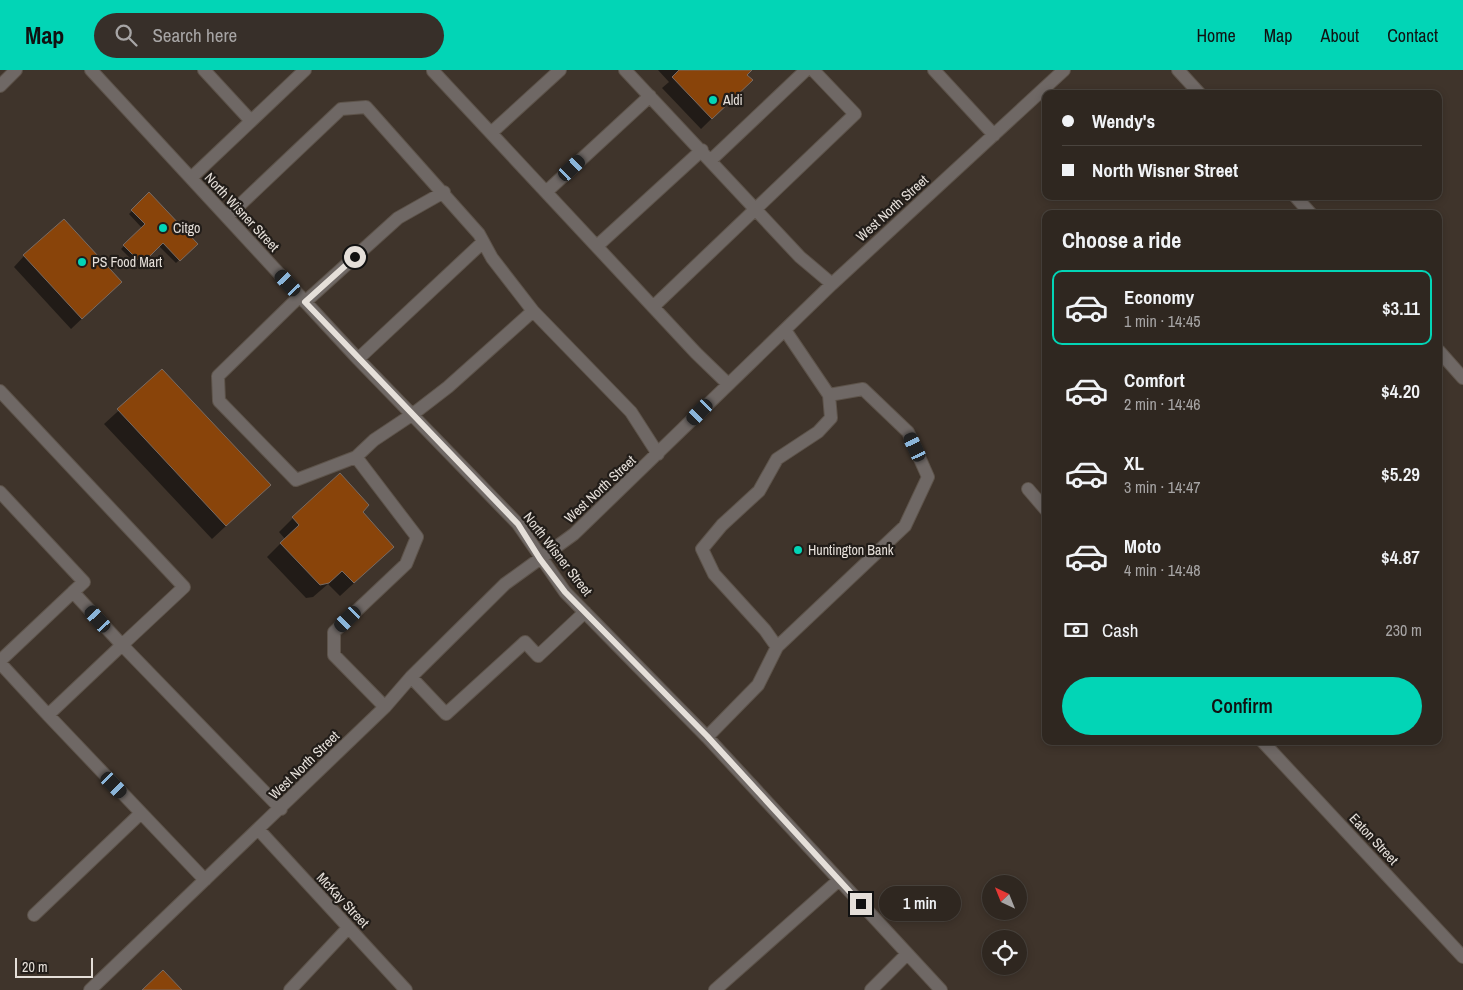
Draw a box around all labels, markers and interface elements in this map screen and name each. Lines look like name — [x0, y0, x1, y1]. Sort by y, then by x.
search box — [94, 13, 444, 58]
text: Map — [25, 19, 64, 51]
icon: search — [112, 21, 140, 49]
text: Search here — [152, 22, 237, 48]
text: Home — [1196, 23, 1236, 48]
text: Map — [1264, 23, 1293, 48]
text: About — [1321, 23, 1359, 48]
text: Contact — [1387, 23, 1438, 48]
place label: Aldi — [722, 91, 743, 109]
marker: Aldi — [707, 94, 719, 106]
text: Wendy's — [1092, 108, 1155, 134]
car — [555, 152, 588, 184]
text: North Wisner Street — [1092, 157, 1238, 183]
street label: North Wisner Street — [201, 169, 283, 255]
street label: West North Street — [852, 171, 932, 245]
place label: Citgo — [173, 219, 200, 237]
marker: Citgo — [157, 222, 169, 234]
text: Choose a ride — [1062, 225, 1181, 255]
route start — [344, 246, 366, 268]
place label: PS Food Mart — [92, 253, 162, 271]
marker: PS Food Mart — [76, 256, 88, 268]
car — [272, 267, 303, 299]
text: Economy — [1124, 284, 1194, 310]
icon: car — [1064, 285, 1109, 330]
text: $3.11 — [1382, 295, 1420, 321]
text: 1 min · 14:45 — [1124, 310, 1201, 332]
text: Comfort — [1124, 367, 1185, 393]
icon: car — [1064, 368, 1109, 413]
text: $4.20 — [1381, 378, 1420, 404]
text: 2 min · 14:46 — [1124, 393, 1201, 415]
car — [684, 396, 715, 428]
car — [901, 430, 928, 464]
text: XL — [1124, 450, 1144, 476]
street label: West North Street — [561, 451, 639, 527]
icon: car — [1064, 451, 1109, 496]
text: $5.29 — [1381, 461, 1420, 487]
text: 3 min · 14:47 — [1124, 476, 1201, 498]
street label: North Wisner Street — [520, 508, 596, 600]
text: Moto — [1124, 533, 1161, 559]
icon: car — [1064, 534, 1109, 579]
place label: Huntington Bank — [808, 541, 894, 559]
marker: Huntington Bank — [792, 544, 804, 556]
text: $4.87 — [1381, 544, 1420, 570]
text: 4 min · 14:48 — [1124, 559, 1201, 581]
car — [82, 603, 113, 635]
car — [331, 603, 364, 635]
icon: cash — [1062, 616, 1090, 644]
text: Cash — [1102, 617, 1138, 643]
text: 230 m — [1386, 619, 1422, 641]
button: Confirm — [1062, 677, 1422, 735]
street label: West North Street — [265, 727, 343, 803]
car — [98, 769, 129, 801]
street label: Eaton Street — [1346, 810, 1402, 868]
street label: McKay Street — [313, 869, 373, 931]
north arrow — [982, 875, 1028, 920]
map controls — [982, 875, 1027, 975]
callout: 1 min — [878, 886, 961, 922]
text: 1 min — [903, 892, 937, 914]
route end — [850, 893, 872, 915]
button: locate — [982, 930, 1027, 975]
scale bar — [15, 955, 92, 978]
text: 20 m — [22, 958, 48, 976]

